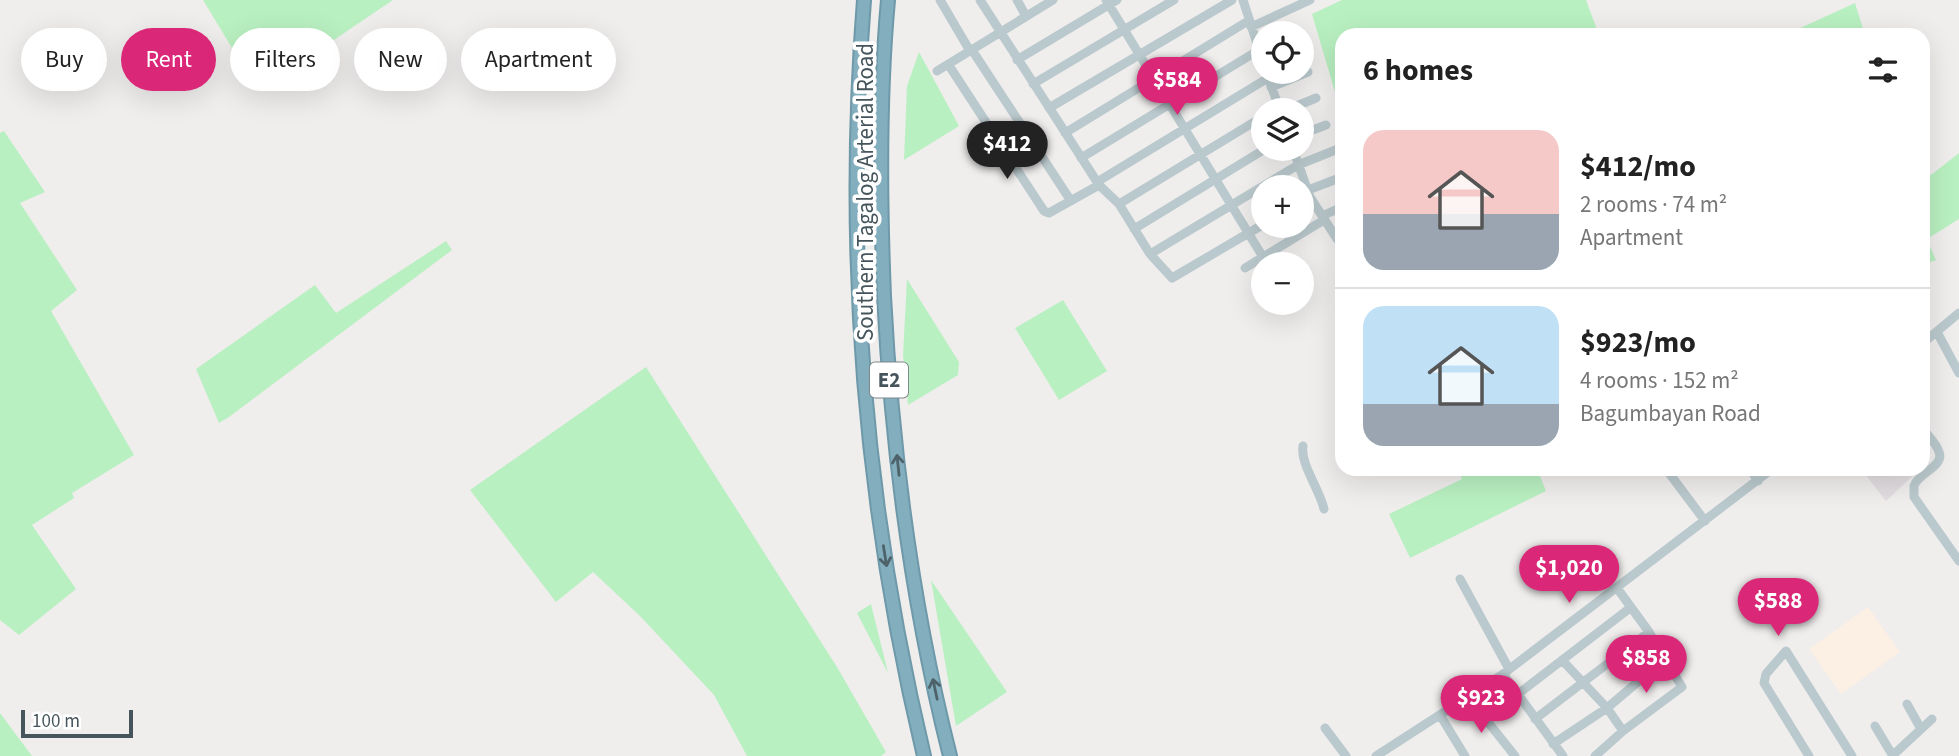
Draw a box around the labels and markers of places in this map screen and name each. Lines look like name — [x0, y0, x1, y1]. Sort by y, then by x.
pin: $584 — [1136, 58, 1218, 117]
pin: $412 — [966, 122, 1048, 181]
pin: $1,020 — [1512, 546, 1626, 605]
pin: $588 — [1737, 578, 1819, 638]
pin: $858 — [1605, 636, 1687, 695]
pin: $923 — [1440, 676, 1522, 735]

